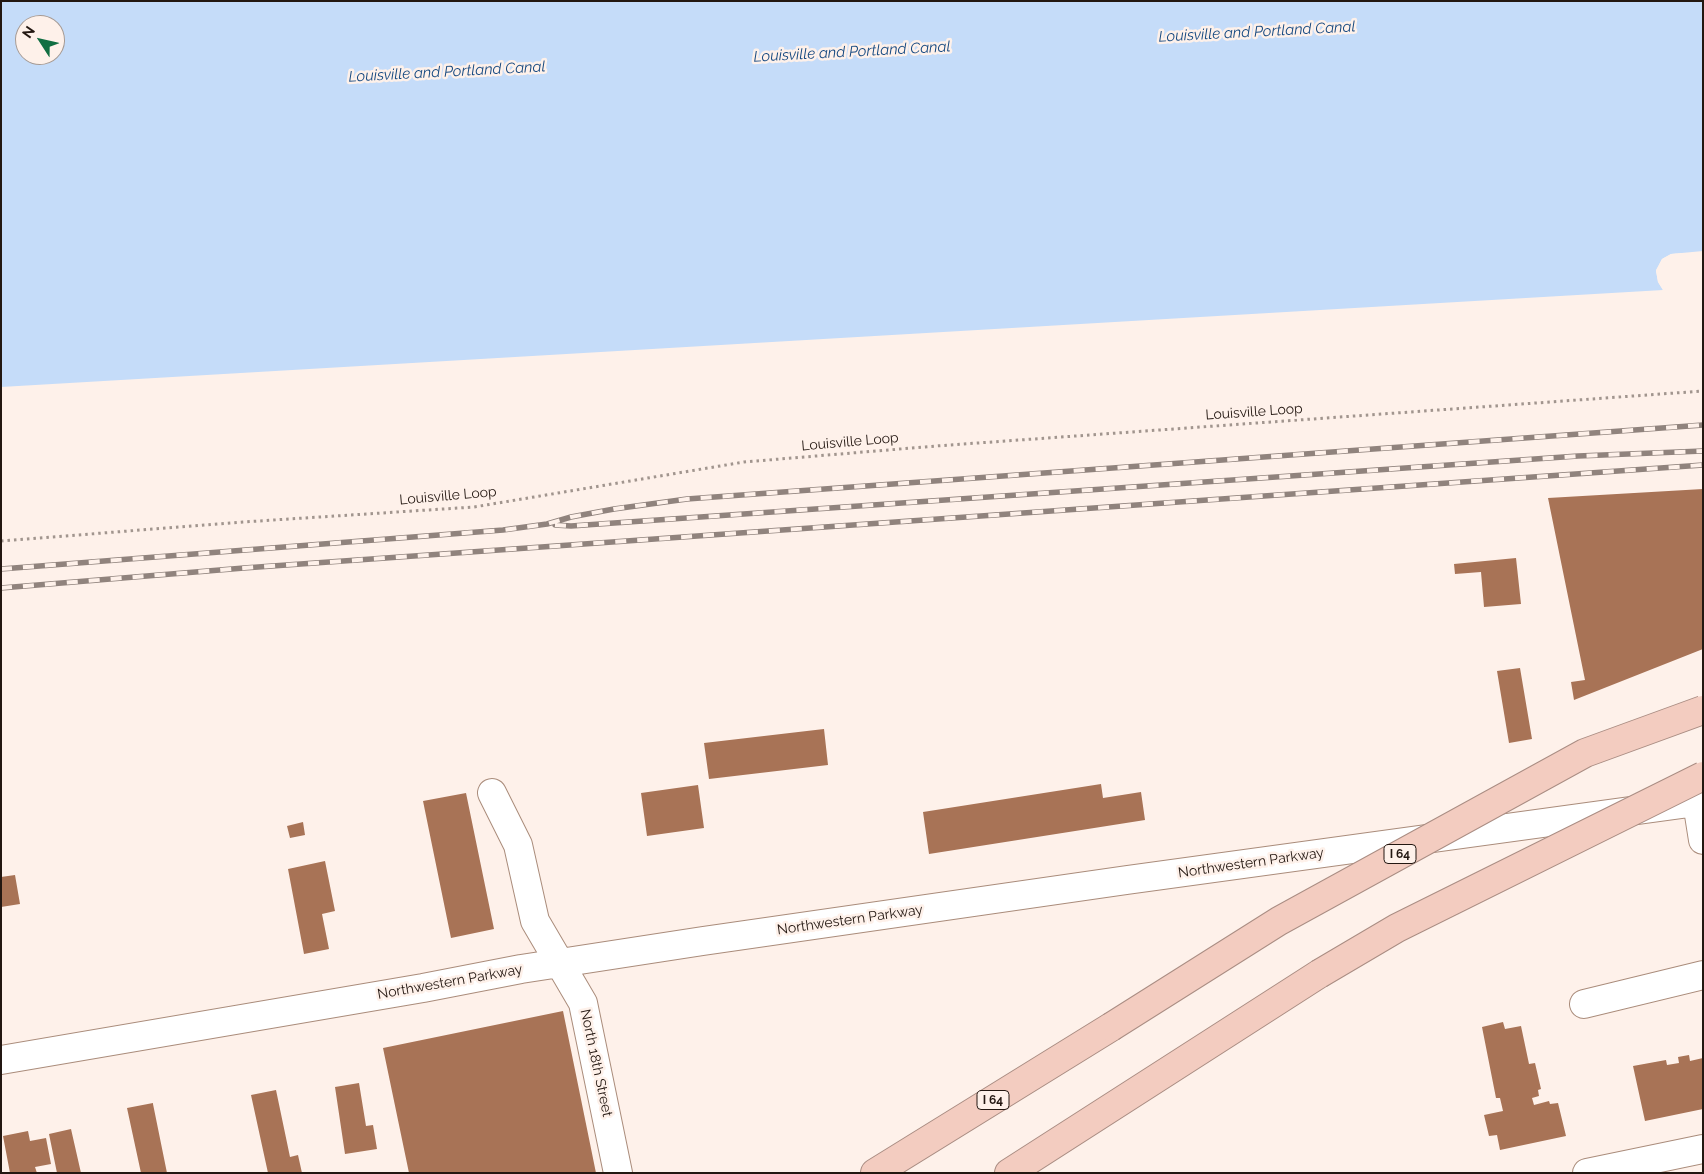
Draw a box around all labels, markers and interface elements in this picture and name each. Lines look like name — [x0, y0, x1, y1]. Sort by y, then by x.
north arrow — [15, 15, 65, 65]
water label: Louisville and Portland Canal — [1158, 18, 1356, 46]
text: N — [19, 23, 38, 41]
water label: Louisville and Portland Canal — [753, 38, 951, 66]
water label: Louisville and Portland Canal — [348, 58, 546, 86]
street label: Louisville Loop — [1205, 400, 1303, 424]
street label: Louisville Loop — [801, 429, 899, 455]
street label: Louisville Loop — [399, 483, 497, 509]
street label: Northwestern Parkway — [1177, 844, 1325, 882]
road number: I 64 — [1384, 844, 1416, 864]
street label: Northwestern Parkway — [776, 901, 924, 939]
street label: Northwestern Parkway — [376, 961, 524, 1003]
street label: North 18th Street — [576, 1008, 616, 1118]
road number: I 64 — [977, 1090, 1009, 1110]

